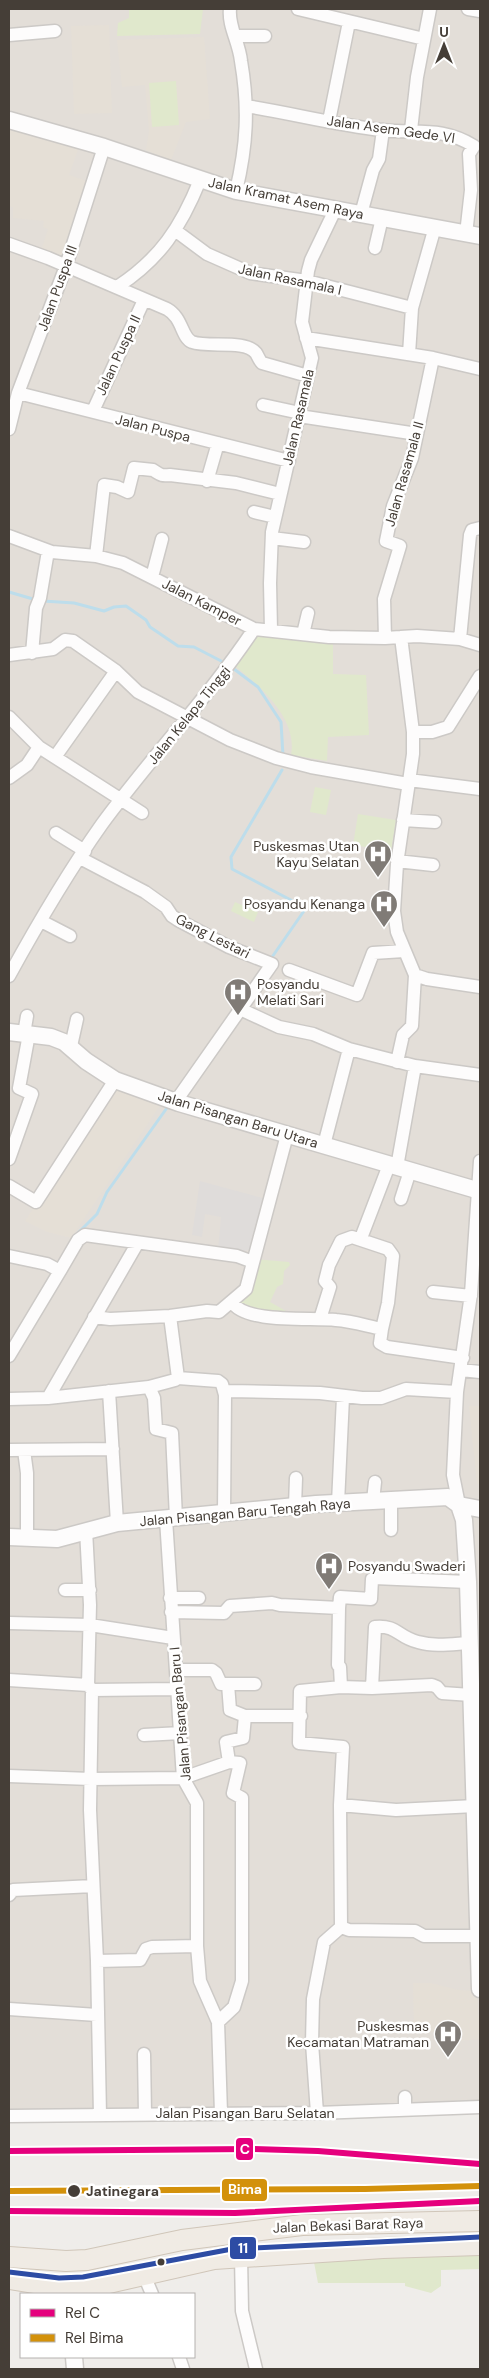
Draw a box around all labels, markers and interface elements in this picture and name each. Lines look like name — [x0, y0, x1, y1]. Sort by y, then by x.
north arrow — [419, 20, 469, 70]
text: U — [439, 23, 449, 41]
street label: Jalan Asem Gede VI — [326, 111, 456, 147]
street label: Jalan Kramat Asem Raya — [207, 173, 365, 223]
street label: Jalan Puspa III — [33, 243, 81, 333]
street label: Jalan Rasamala I — [237, 259, 343, 299]
street label: Jalan Puspa II — [91, 312, 145, 398]
street label: Jalan Rasamala — [278, 367, 318, 467]
street label: Jalan Puspa — [114, 410, 192, 446]
street label: Jalan Rasamala II — [380, 419, 428, 529]
street label: Jalan Kamper — [159, 574, 245, 630]
street label: Jalan Kelapa Tinggi — [144, 662, 234, 768]
place label: Puskesmas Utan Kayu Selatan — [253, 837, 359, 871]
hospital icon: Puskesmas Utan Kayu Selatan — [363, 839, 393, 878]
hospital icon: Posyandu Kenanga — [369, 889, 399, 928]
place label: Posyandu Kenanga — [244, 895, 365, 913]
street label: Gang Lestari — [173, 910, 253, 962]
place label: Posyandu Melati Sari — [257, 975, 324, 1009]
hospital icon: Posyandu Melati Sari — [223, 977, 253, 1016]
street label: Jalan Pisangan Baru Utara — [156, 1086, 320, 1152]
street label: Jalan Pisangan Baru Tengah Raya — [139, 1494, 351, 1530]
hospital icon: Posyandu Swaderi — [314, 1551, 344, 1590]
place label: Posyandu Swaderi — [348, 1557, 466, 1575]
street label: Jalan Pisangan Baru I — [165, 1646, 195, 1782]
place label: Puskesmas Kecamatan Matraman — [287, 2017, 429, 2051]
hospital icon: Puskesmas Kecamatan Matraman — [433, 2019, 463, 2058]
street label: Jalan Pisangan Baru Selatan — [155, 2104, 335, 2122]
line badge: C — [235, 2137, 254, 2161]
text: C — [240, 2140, 250, 2158]
line badge: Bima — [221, 2178, 268, 2202]
text: Bima — [228, 2180, 262, 2198]
place label: Jatinegara — [86, 2182, 159, 2200]
marker: Jatinegara — [66, 2183, 82, 2199]
street label: Jalan Bekasi Barat Raya — [272, 2213, 424, 2237]
line badge: 11 — [229, 2236, 257, 2260]
text: 11 — [238, 2239, 248, 2257]
unlabelled marker — [156, 2257, 166, 2267]
legend — [20, 2293, 195, 2358]
text: Rel C — [65, 2303, 100, 2323]
text: Rel Bima — [65, 2328, 124, 2348]

